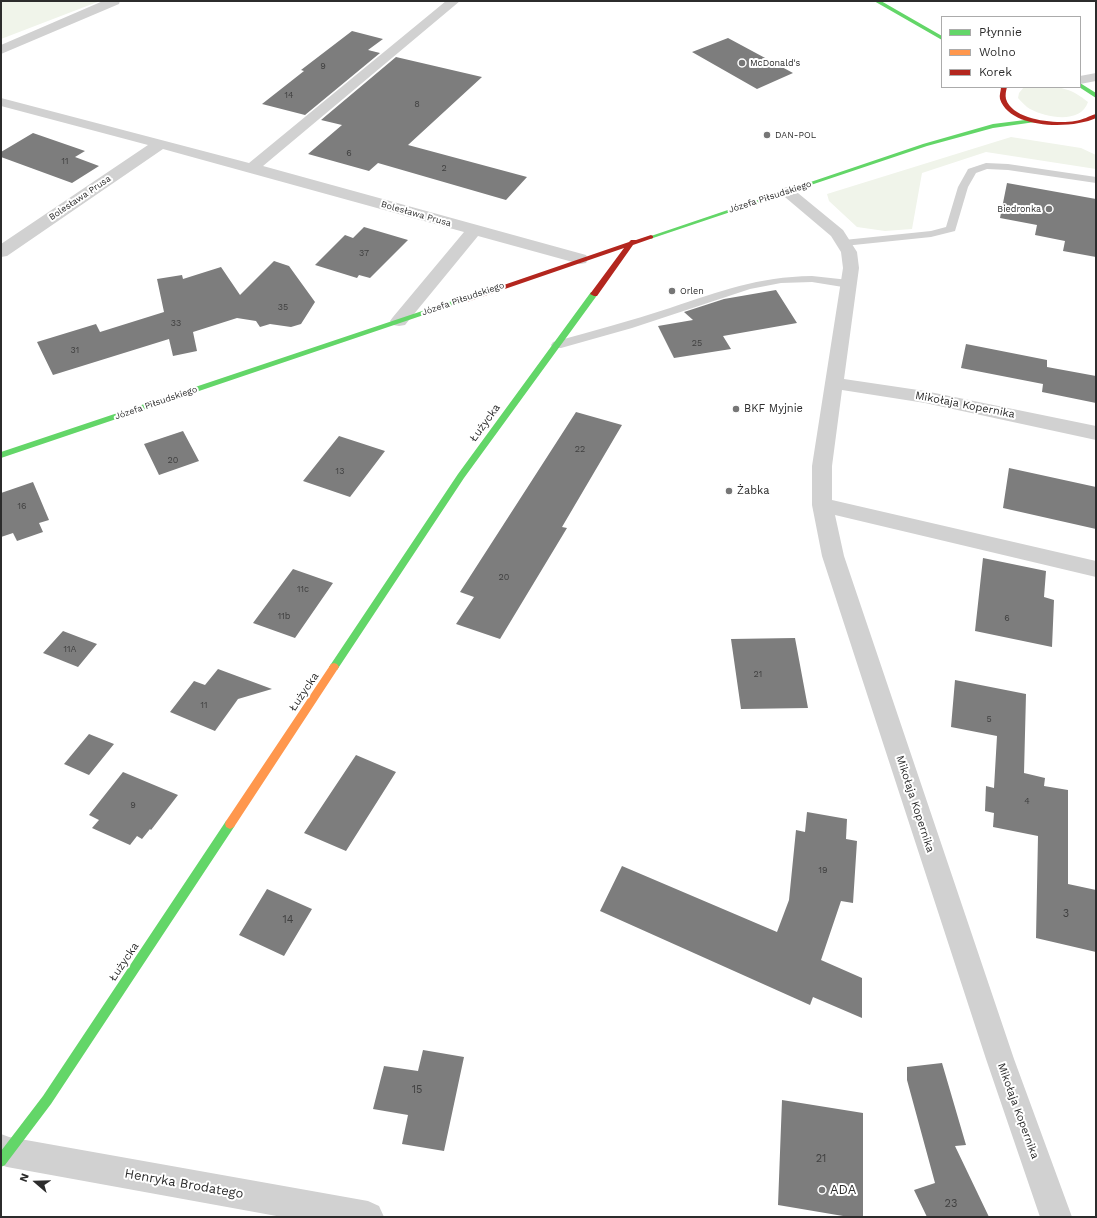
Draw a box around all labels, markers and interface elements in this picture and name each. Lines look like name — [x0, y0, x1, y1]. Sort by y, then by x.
legend — [941, 16, 1081, 88]
text: Płynnie — [979, 25, 1022, 39]
text: Wolno — [979, 45, 1016, 59]
marker: McDonald's — [737, 58, 747, 68]
place label: McDonald's — [750, 58, 800, 68]
house number: 9 — [320, 61, 326, 71]
text: Korek — [979, 65, 1012, 79]
house number: 14 — [284, 90, 294, 100]
house number: 8 — [414, 99, 420, 109]
marker: DAN-POL — [762, 130, 772, 140]
place label: DAN-POL — [775, 130, 816, 140]
house number: 6 — [346, 148, 352, 158]
house number: 11 — [61, 156, 69, 166]
house number: 2 — [441, 163, 447, 173]
street label: Bolesława Prusa — [47, 173, 113, 223]
street label: Józefa Piłsudskiego — [727, 179, 813, 215]
street label: Bolesława Prusa — [380, 199, 452, 229]
place label: Biedronka — [997, 204, 1041, 214]
marker: Biedronka — [1044, 204, 1054, 214]
house number: 37 — [359, 248, 369, 258]
street label: Józefa Piłsudskiego — [420, 280, 506, 318]
marker: Orlen — [667, 286, 677, 296]
place label: Orlen — [680, 286, 704, 296]
house number: 35 — [278, 302, 288, 312]
house number: 33 — [171, 318, 181, 328]
house number: 25 — [692, 338, 702, 348]
house number: 31 — [71, 345, 79, 355]
street label: Józefa Piłsudskiego — [113, 384, 199, 422]
street label: Mikołaja Kopernika — [914, 389, 1016, 421]
street label: Łużycka — [467, 401, 503, 445]
place label: BKF Myjnie — [744, 402, 803, 416]
marker: BKF Myjnie — [731, 404, 741, 414]
house number: 22 — [575, 444, 585, 454]
house number: 20 — [168, 455, 178, 465]
house number: 13 — [336, 466, 344, 476]
place label: Żabka — [737, 484, 769, 498]
marker: Żabka — [724, 486, 734, 496]
house number: 16 — [18, 501, 26, 511]
house number: 20 — [499, 572, 509, 582]
house number: 11c — [297, 584, 309, 594]
house number: 11b — [278, 611, 290, 621]
house number: 6 — [1004, 613, 1010, 623]
house number: 11A — [64, 644, 76, 654]
house number: 21 — [754, 669, 762, 679]
street label: Łużycka — [286, 670, 322, 714]
house number: 11 — [200, 700, 208, 710]
house number: 5 — [986, 714, 992, 724]
street label: Mikołaja Kopernika — [893, 754, 937, 854]
house number: 4 — [1024, 796, 1030, 806]
house number: 9 — [130, 800, 136, 810]
house number: 19 — [818, 865, 828, 875]
house number: 3 — [1063, 907, 1069, 921]
house number: 14 — [282, 913, 294, 927]
street label: Łużycka — [106, 940, 142, 984]
street label: Mikołaja Kopernika — [994, 1061, 1042, 1161]
house number: 15 — [412, 1083, 422, 1097]
house number: 21 — [816, 1152, 826, 1166]
north arrow — [16, 1162, 56, 1202]
street label: Henryka Brodatego — [123, 1166, 245, 1202]
text: N — [17, 1172, 32, 1184]
place label: ADA — [830, 1182, 856, 1198]
marker: ADA — [817, 1185, 827, 1195]
house number: 23 — [945, 1197, 957, 1211]

